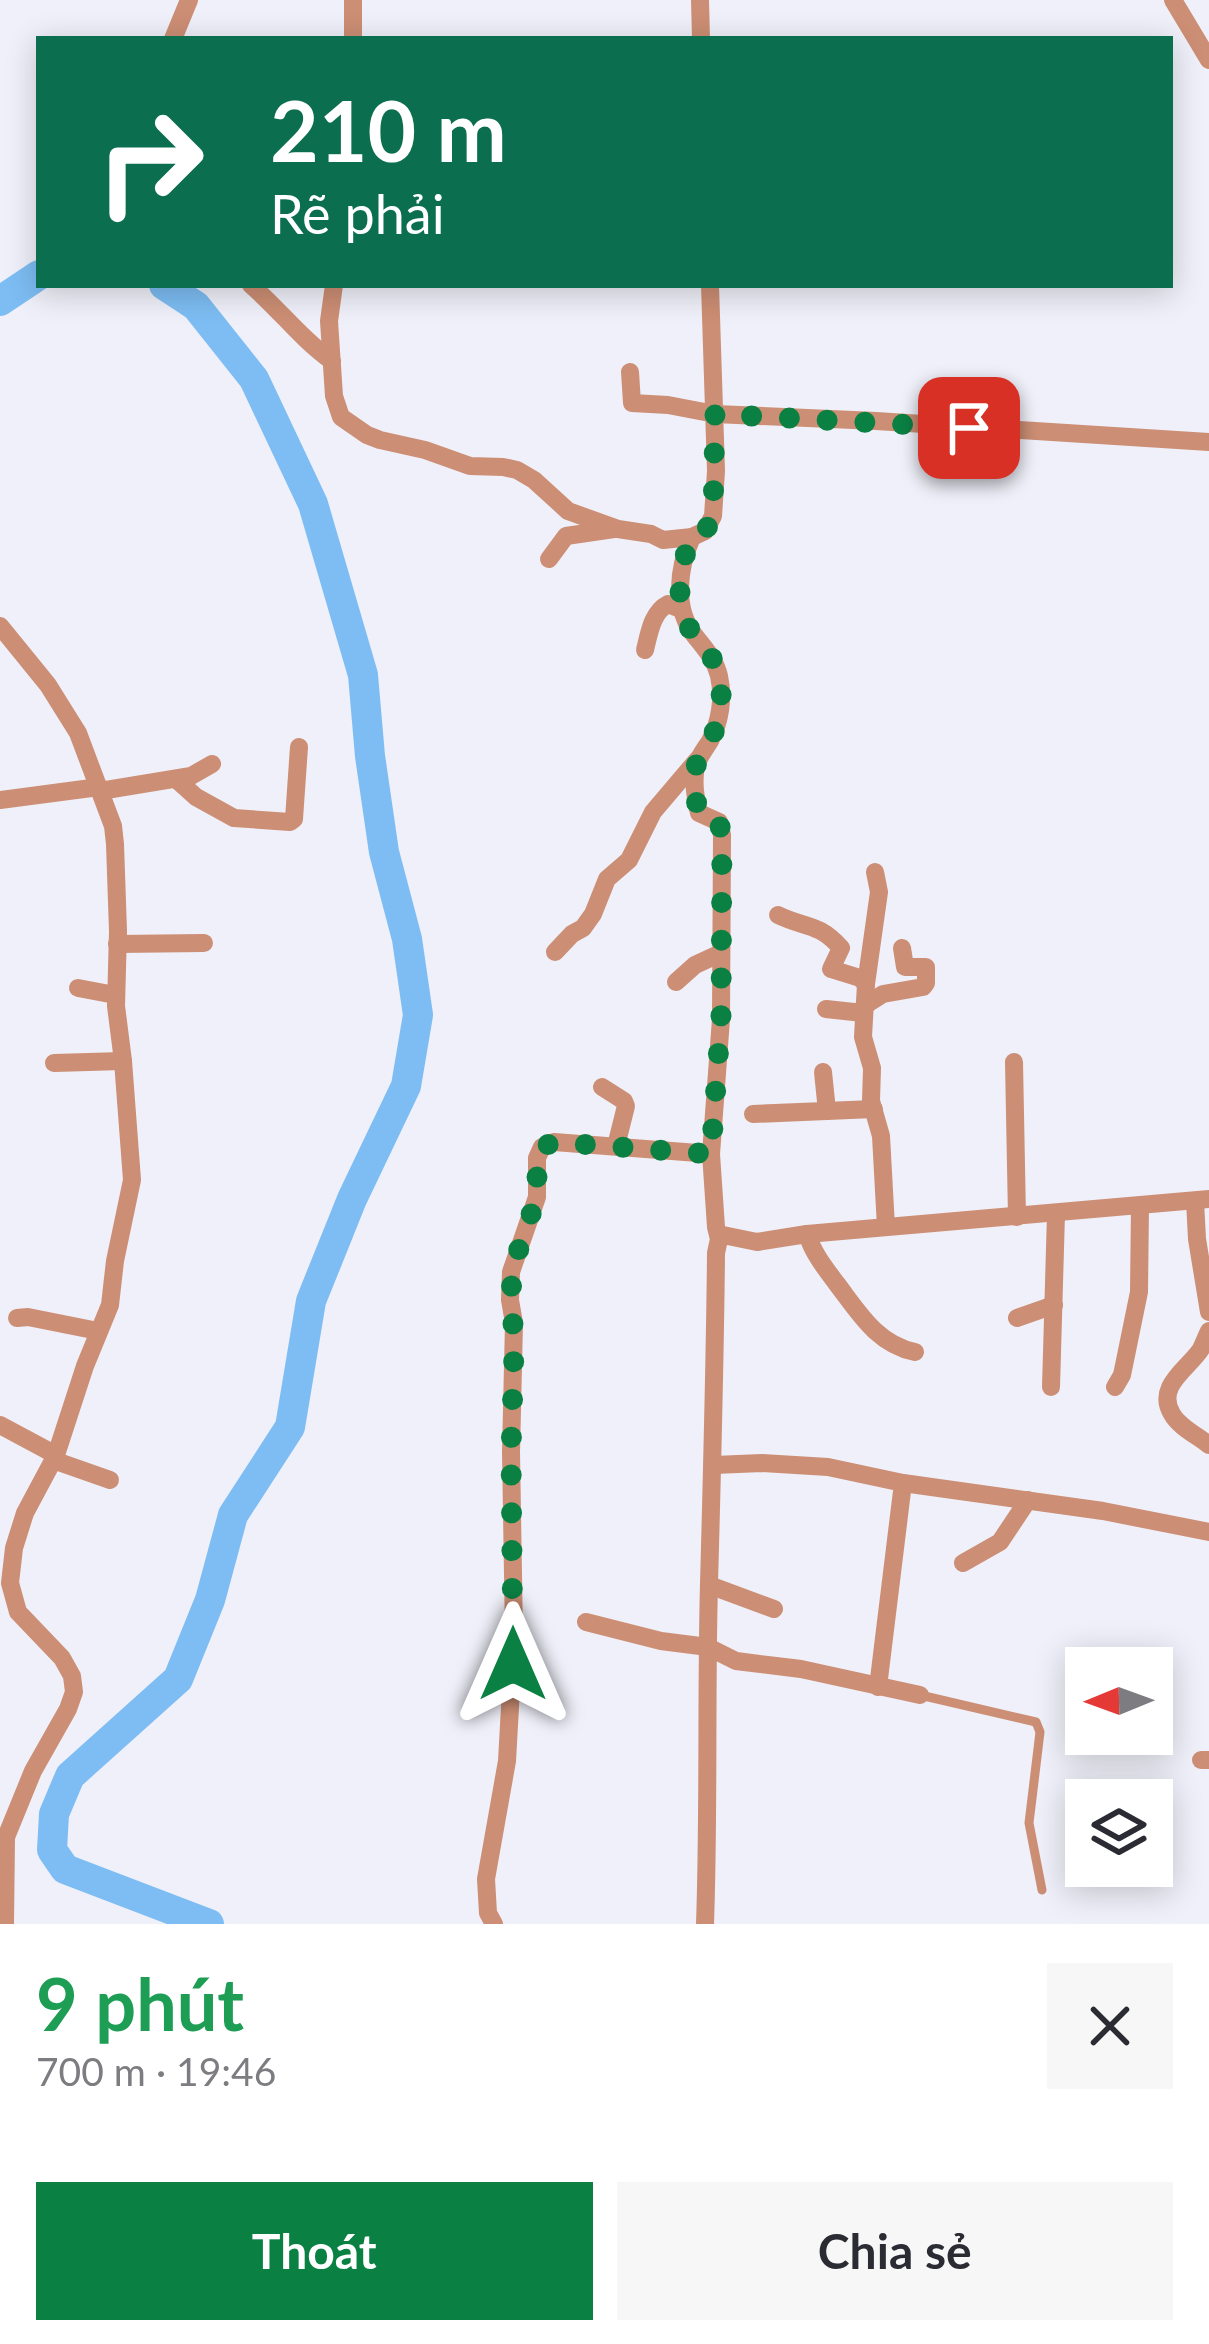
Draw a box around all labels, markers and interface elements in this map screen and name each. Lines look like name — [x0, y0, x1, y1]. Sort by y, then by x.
text: 210 m — [270, 79, 507, 180]
icon: right — [72, 84, 228, 240]
text: Rẽ phải — [270, 181, 445, 246]
pin — [918, 377, 1020, 479]
icon: arrive — [936, 395, 1002, 461]
position arrow — [450, 1601, 576, 1727]
north arrow — [1065, 1647, 1173, 1755]
map controls — [1065, 1647, 1173, 1887]
button: layers — [1065, 1779, 1173, 1887]
text: 9 phút — [36, 1960, 244, 2046]
button: close — [1047, 1963, 1173, 2089]
text: 700 m · 19:46 — [36, 2048, 276, 2094]
button: Thoát — [36, 2182, 593, 2320]
button: Chia sẻ — [617, 2182, 1173, 2320]

